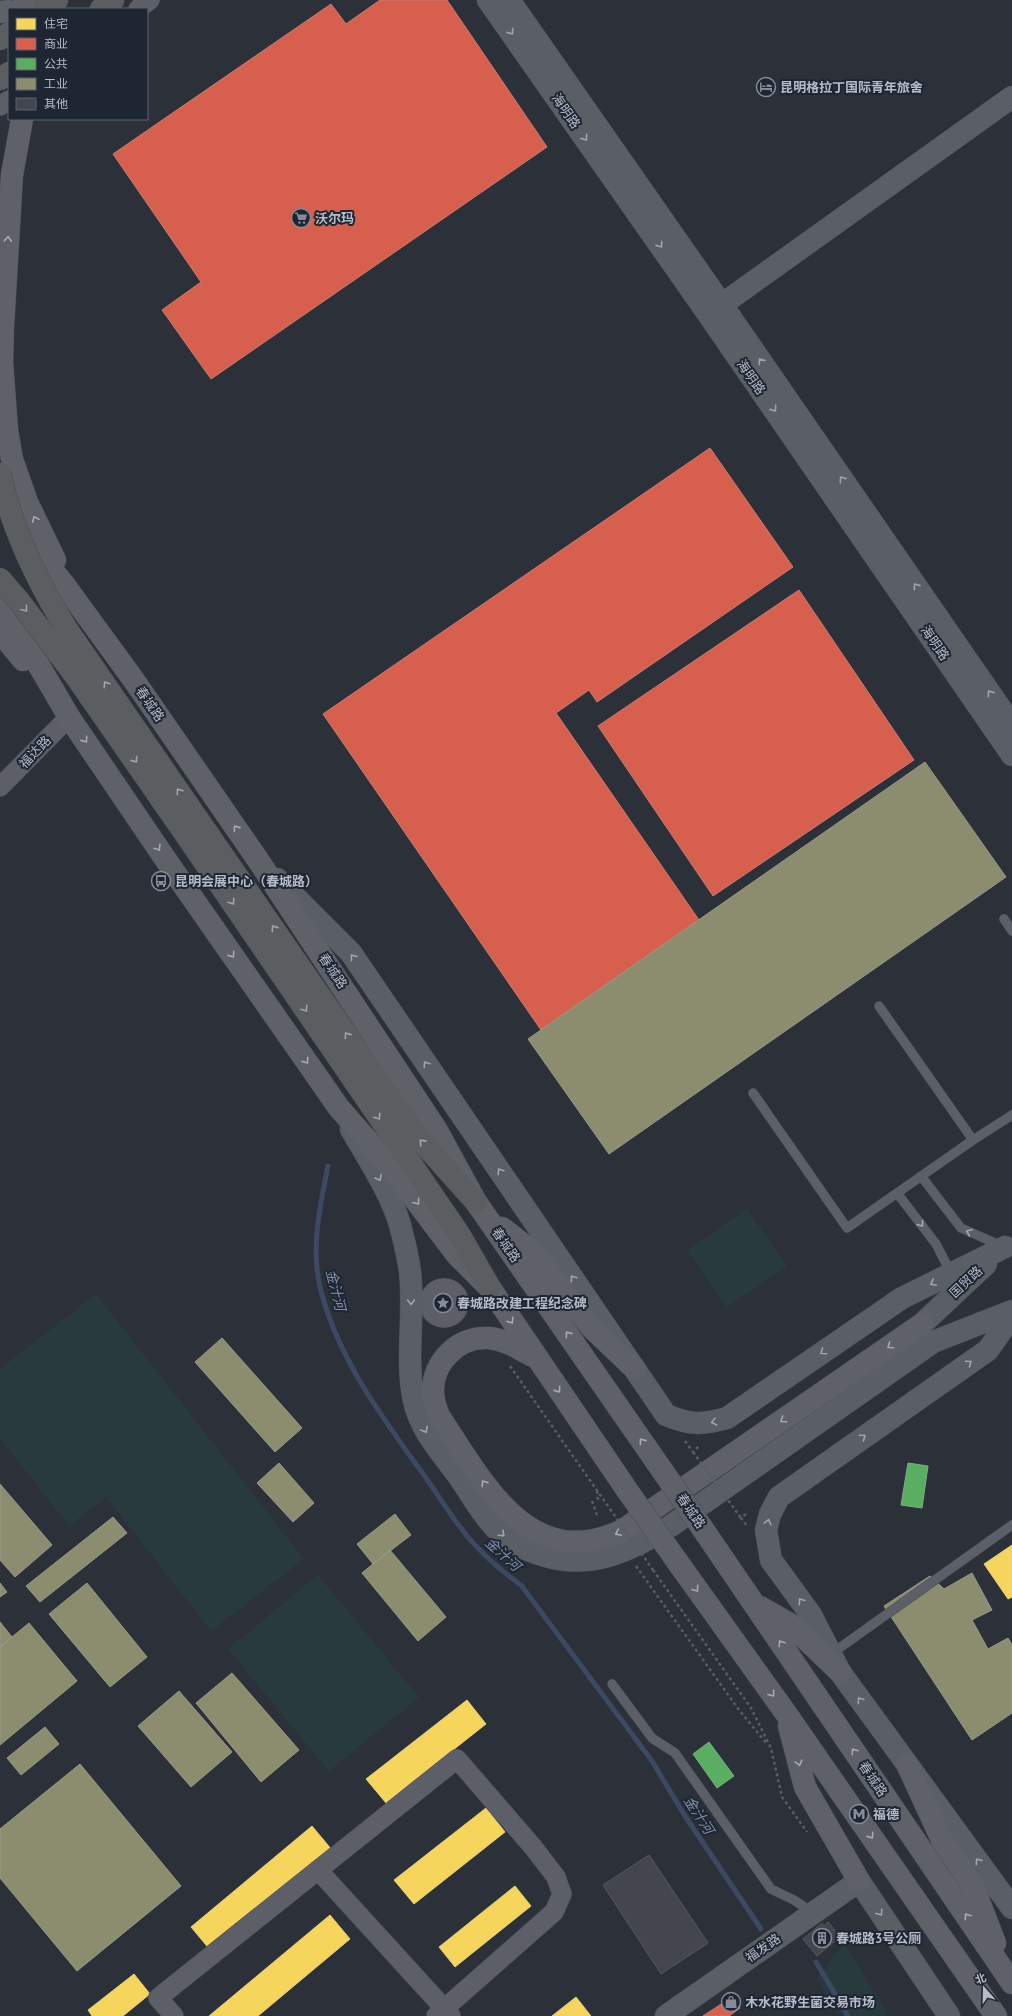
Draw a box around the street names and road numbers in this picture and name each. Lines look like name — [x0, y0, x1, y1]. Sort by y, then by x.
street label: 海明路 — [548, 90, 584, 132]
street label: 海明路 — [733, 356, 769, 398]
street label: 海明路 — [917, 622, 953, 664]
street label: 春城路 — [132, 683, 168, 725]
street label: 福达路 — [15, 732, 55, 772]
street label: 春城路 — [315, 950, 351, 992]
street label: 春城路 — [488, 1224, 524, 1266]
street label: 国贸路 — [946, 1262, 986, 1302]
street label: 春城路 — [673, 1490, 709, 1532]
street label: 春城路 — [855, 1758, 891, 1800]
street label: 福发路 — [742, 1930, 784, 1966]

